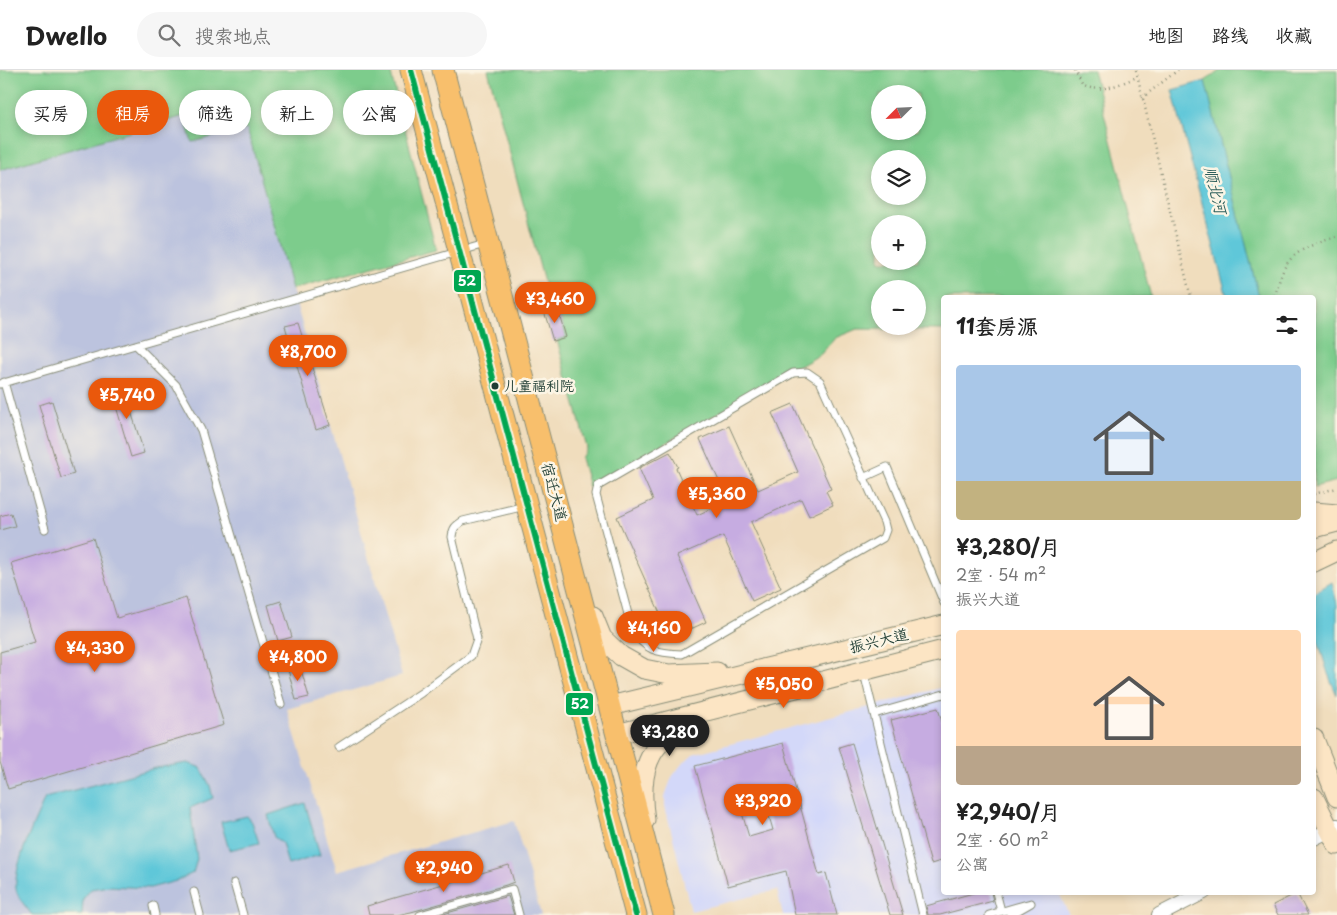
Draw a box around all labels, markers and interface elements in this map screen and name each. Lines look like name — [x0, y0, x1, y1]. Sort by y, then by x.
search box — [137, 12, 487, 57]
text: Dwello — [25, 17, 107, 53]
icon: search — [155, 21, 183, 49]
text: 搜索地点 — [195, 21, 271, 49]
text: 地图 — [1148, 21, 1184, 48]
text: 路线 — [1212, 21, 1248, 48]
text: 收藏 — [1276, 21, 1312, 48]
north arrow — [871, 85, 926, 140]
map controls — [871, 85, 926, 335]
chip: 买房 — [15, 90, 87, 135]
chip: 租房 — [97, 90, 169, 135]
chip: 筛选 — [179, 90, 251, 135]
chip: 新上 — [261, 90, 333, 135]
chip: 公寓 — [343, 90, 415, 135]
button: layers — [871, 150, 926, 205]
water label: 顺北河 — [1200, 164, 1235, 219]
button: + — [871, 215, 926, 270]
line badge: 52 — [453, 269, 482, 293]
text: 52 — [458, 270, 476, 291]
button: − — [871, 280, 926, 335]
pin: ¥3,460 — [514, 282, 596, 324]
text: ¥3,460 — [526, 286, 584, 310]
text: 11套房源 — [956, 309, 1038, 341]
icon: filters — [1273, 311, 1301, 339]
pin: ¥8,700 — [267, 334, 349, 377]
text: ¥8,700 — [280, 339, 336, 363]
place label: 儿童福利院 — [504, 375, 574, 396]
pin: ¥5,740 — [86, 378, 168, 420]
marker: 儿童福利院 — [490, 381, 500, 391]
text: ¥5,740 — [99, 382, 155, 406]
icon: home — [1084, 398, 1174, 488]
street label: 宿迁大道 — [537, 460, 574, 524]
pin: ¥5,360 — [676, 476, 758, 519]
text: ¥5,360 — [688, 481, 746, 505]
text: ¥3,280/月 — [956, 530, 1060, 562]
text: 2室 · 54 m² — [956, 562, 1046, 586]
text: 振兴大道 — [956, 586, 1020, 610]
pin: ¥4,160 — [613, 610, 695, 653]
text: ¥4,160 — [627, 615, 681, 639]
street label: 振兴大道 — [847, 621, 911, 658]
pin: ¥4,330 — [54, 630, 136, 673]
text: ¥4,330 — [66, 635, 124, 659]
pin: ¥4,800 — [257, 640, 339, 682]
text: ¥4,800 — [269, 644, 327, 668]
icon: home — [1084, 663, 1174, 753]
pin: ¥5,050 — [743, 666, 825, 709]
text: ¥5,050 — [755, 671, 813, 695]
line badge: 52 — [565, 692, 594, 716]
text: 52 — [571, 693, 589, 714]
pin: ¥3,280 — [629, 714, 711, 757]
text: ¥3,280 — [641, 719, 699, 743]
pin: ¥3,920 — [722, 784, 804, 826]
text: ¥3,920 — [735, 788, 791, 812]
text: ¥2,940/月 — [956, 795, 1060, 827]
text: 2室 · 60 m² — [956, 827, 1049, 851]
pin: ¥2,940 — [403, 850, 485, 893]
text: 公寓 — [956, 851, 988, 875]
text: ¥2,940 — [415, 855, 473, 879]

